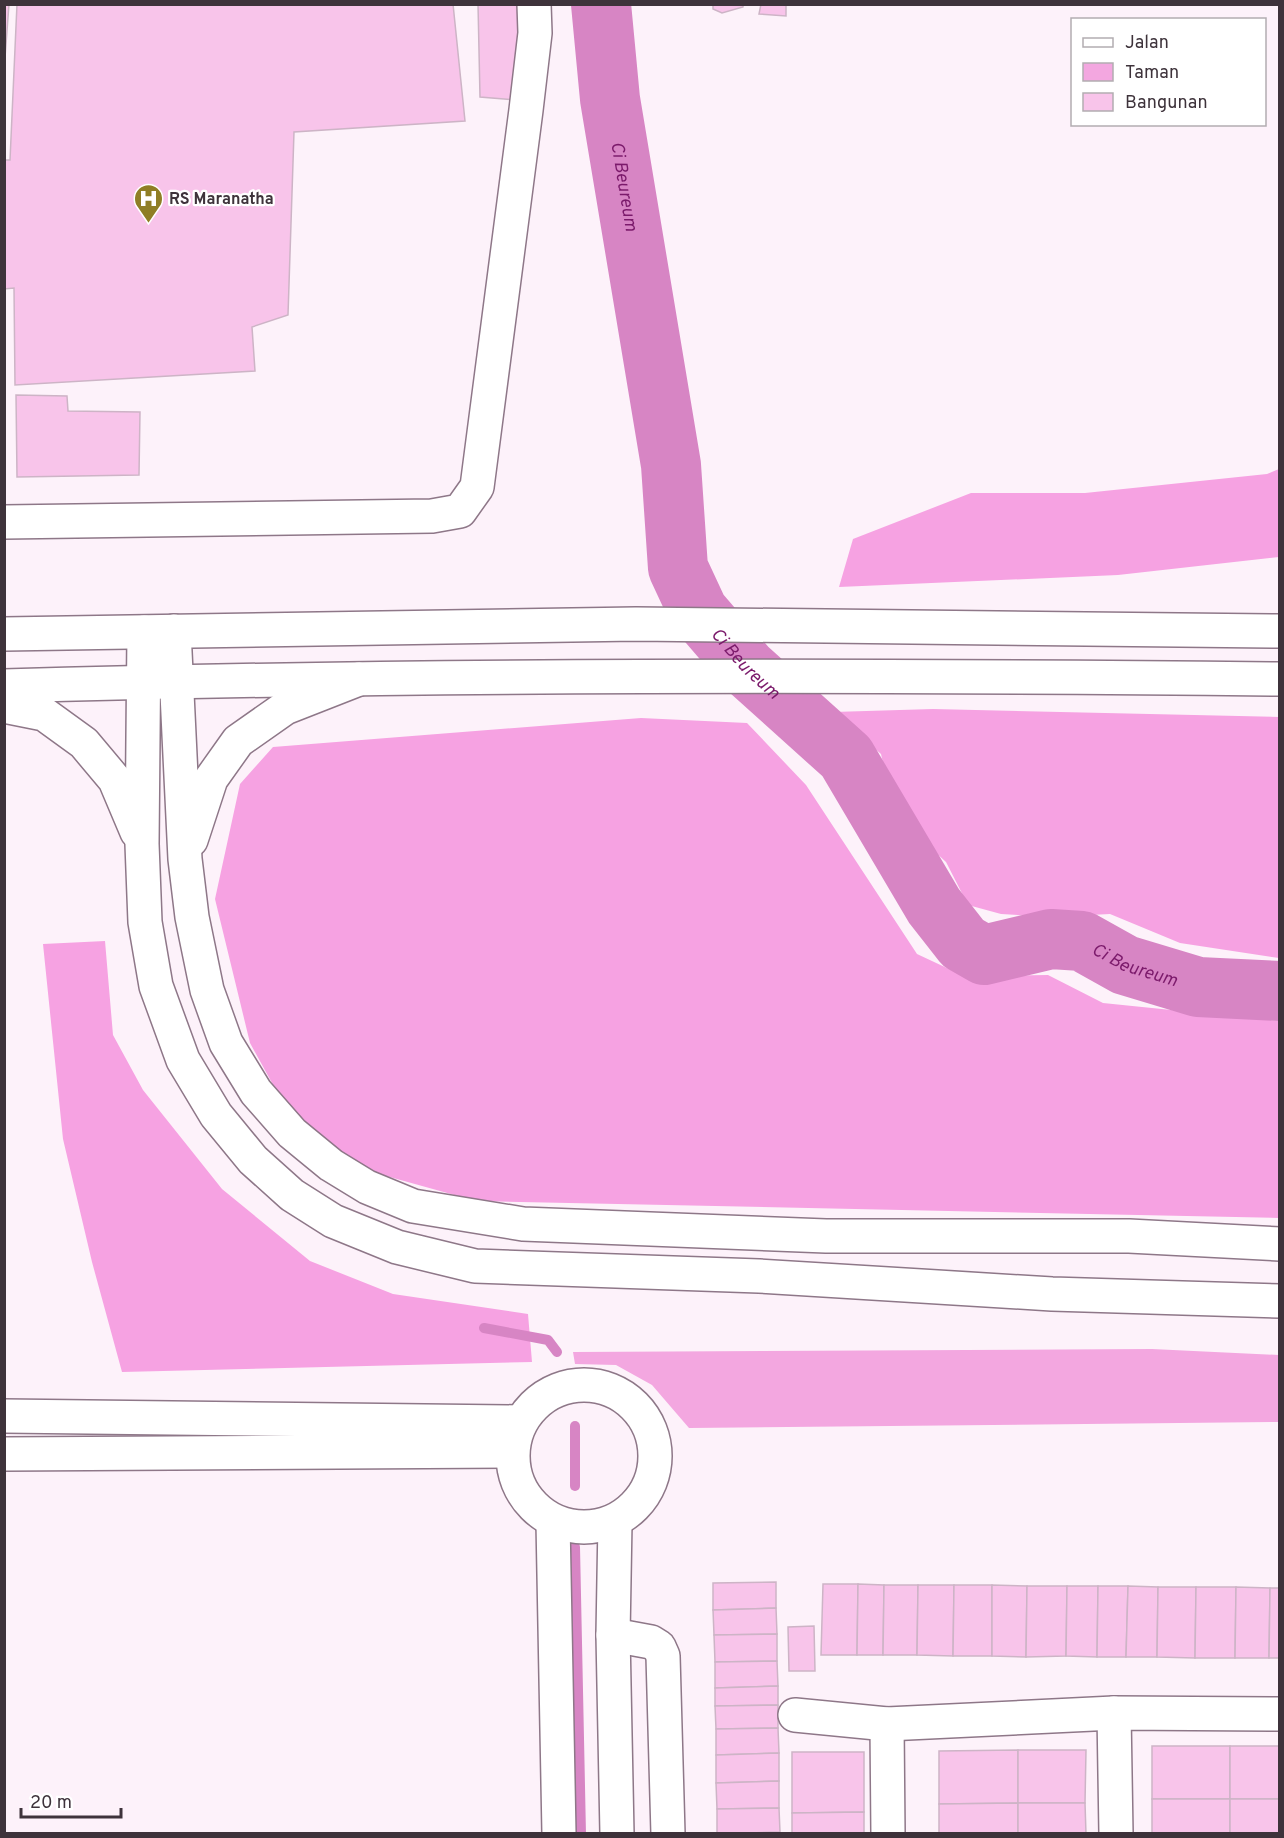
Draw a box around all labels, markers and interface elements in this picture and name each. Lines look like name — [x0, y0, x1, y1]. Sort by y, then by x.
legend — [1071, 18, 1266, 126]
text: Jalan — [1125, 32, 1169, 55]
text: Taman — [1125, 62, 1179, 85]
text: Bangunan — [1125, 92, 1208, 115]
water label: Ci Beureum — [604, 140, 642, 233]
hospital icon: RS Maranatha — [132, 182, 164, 224]
place label: RS Maranatha — [169, 190, 274, 210]
water label: Ci Beureum — [705, 624, 784, 705]
water label: Ci Beureum — [1087, 939, 1180, 993]
scale bar — [21, 1781, 122, 1819]
text: 20 m — [30, 1792, 72, 1815]

